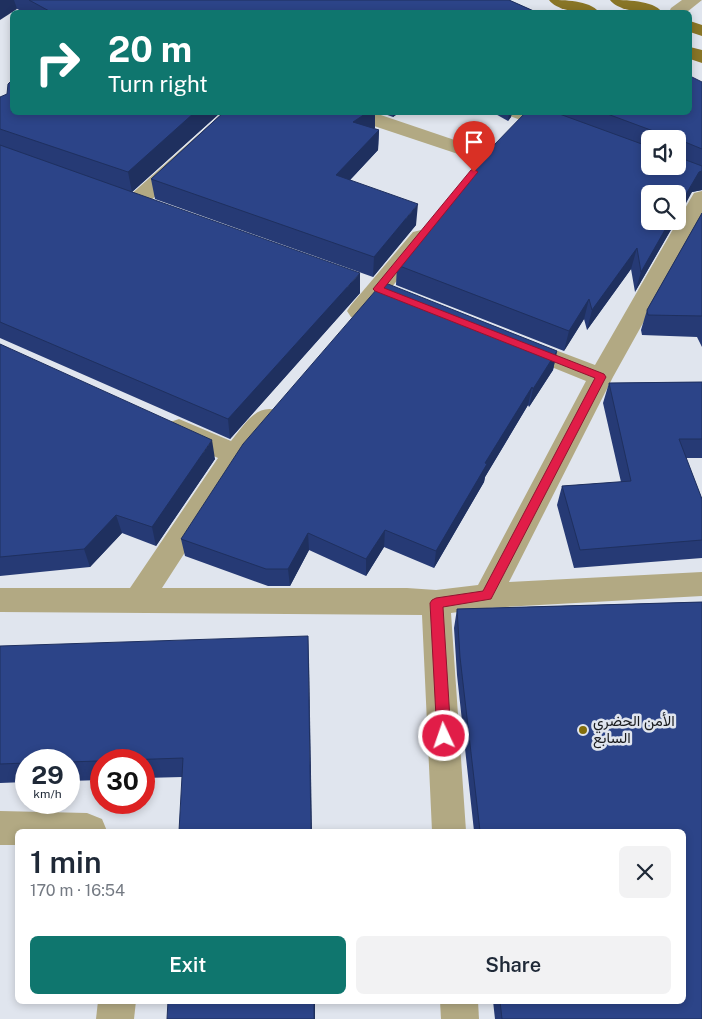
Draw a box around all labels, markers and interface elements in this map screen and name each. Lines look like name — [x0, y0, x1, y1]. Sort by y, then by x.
text: 20 m — [108, 29, 192, 70]
icon: right — [25, 30, 90, 95]
text: Turn right — [108, 71, 208, 97]
pin — [453, 121, 495, 172]
icon: arrive — [460, 128, 488, 156]
map controls — [641, 130, 686, 230]
button: sound — [641, 130, 686, 175]
button: search — [641, 185, 686, 230]
position arrow — [417, 709, 469, 761]
place label: الأمن الحضري السابع — [593, 712, 675, 749]
marker: الأمن الحضري السابع — [577, 724, 589, 736]
speed limit sign: 30 — [90, 749, 155, 814]
text: 29 — [31, 760, 64, 790]
text: km/h — [33, 787, 62, 801]
text: 1 min — [30, 844, 101, 880]
button: close — [619, 846, 671, 898]
text: 170 m · 16:54 — [30, 881, 125, 900]
button: Exit — [30, 936, 346, 994]
button: Share — [356, 936, 671, 994]

